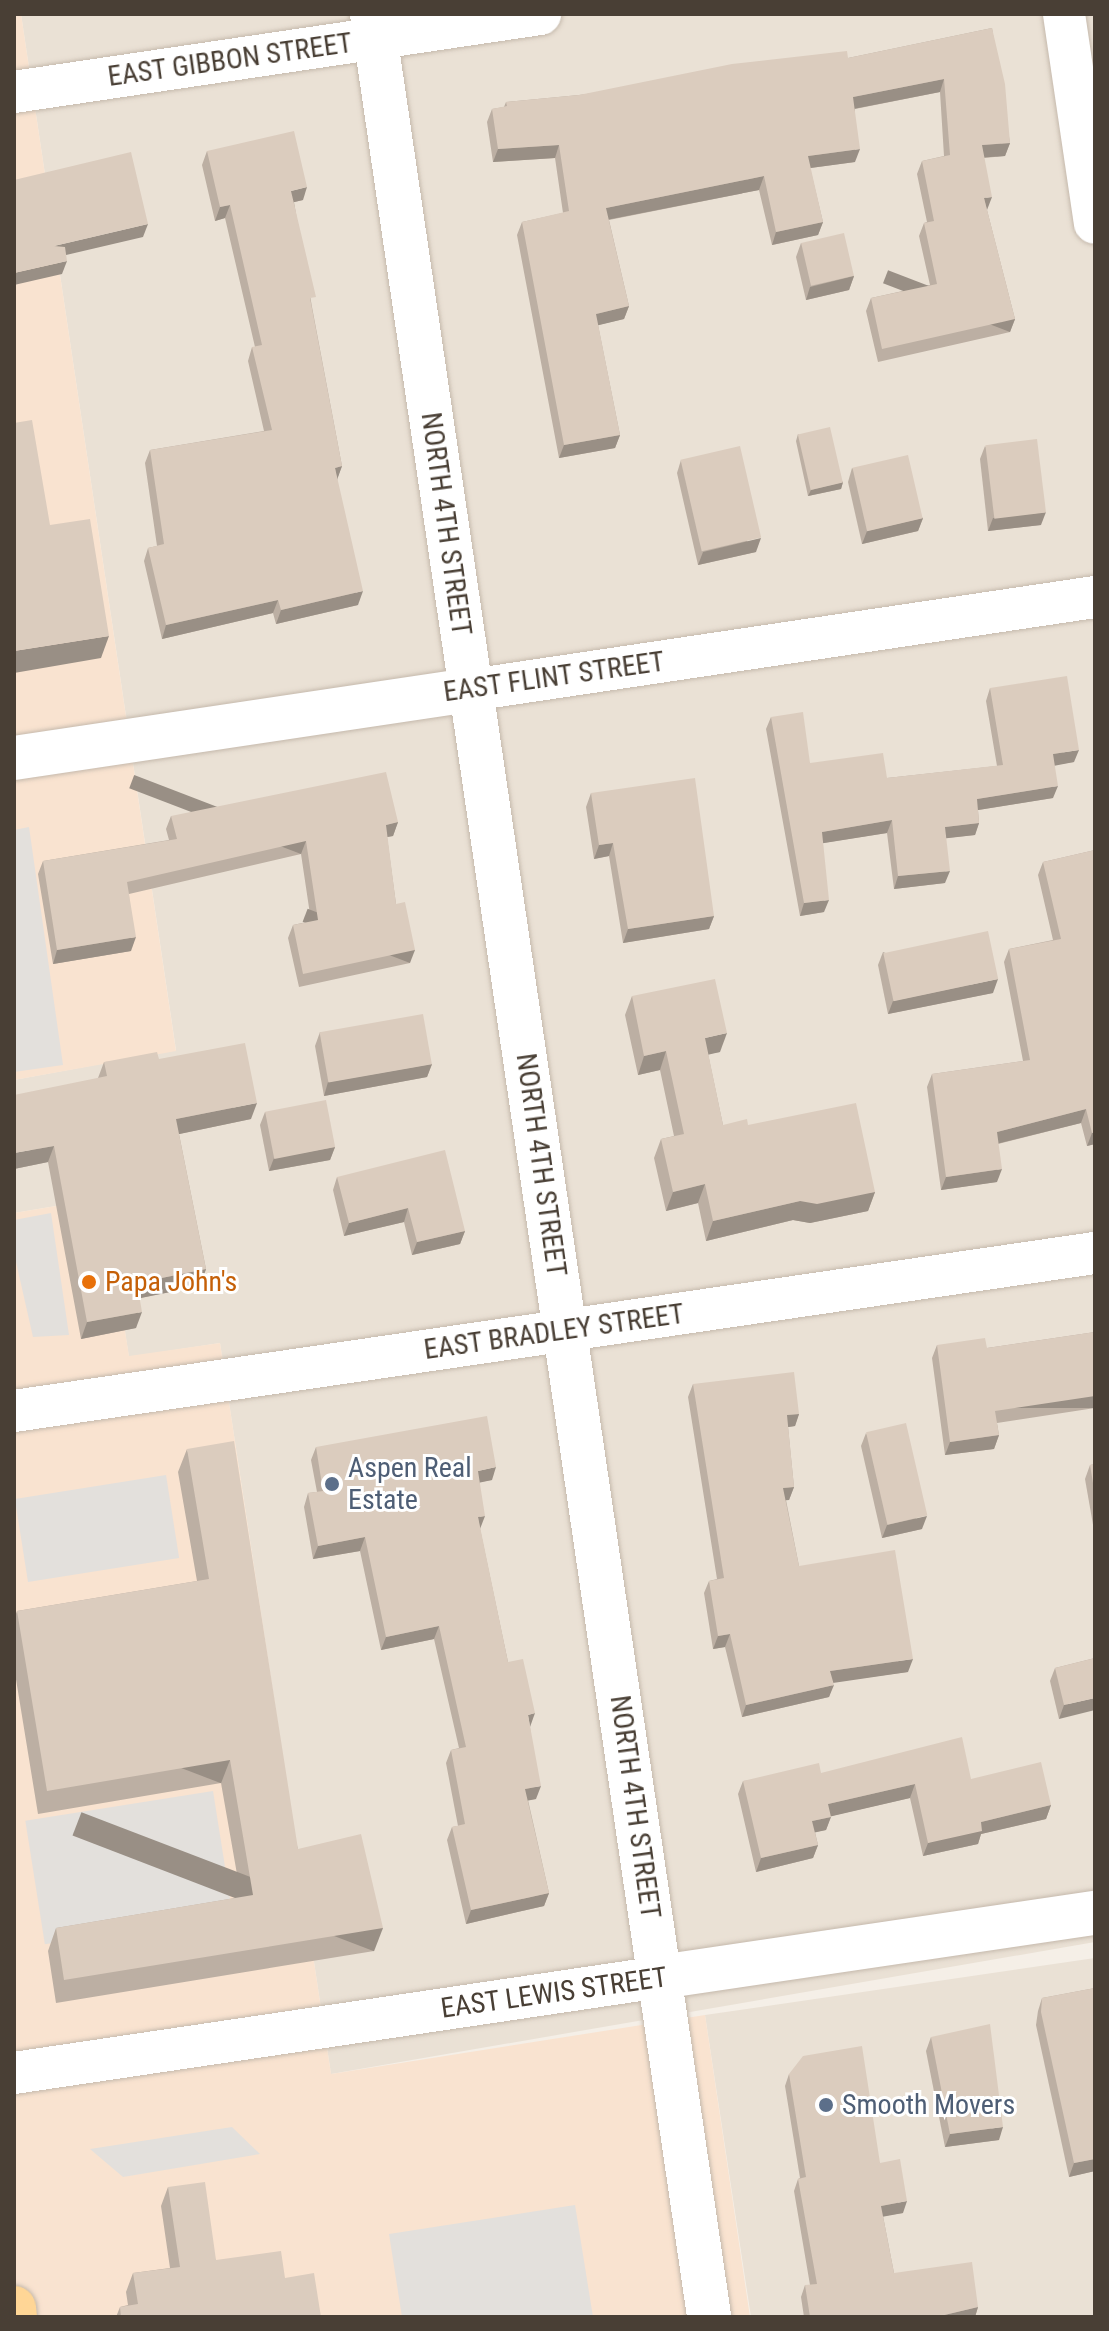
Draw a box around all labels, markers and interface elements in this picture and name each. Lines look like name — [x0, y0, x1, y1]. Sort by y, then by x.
street label: EAST GIBBON STREET — [105, 26, 355, 94]
street label: NORTH 4TH STREET — [414, 410, 478, 638]
street label: EAST FLINT STREET — [441, 645, 667, 709]
street label: NORTH 4TH STREET — [509, 1051, 573, 1279]
place label: Papa John's — [105, 1265, 237, 1299]
marker: Papa John's — [80, 1273, 98, 1291]
street label: EAST BRADLEY STREET — [422, 1297, 686, 1367]
place label: Aspen Real Estate — [348, 1451, 472, 1517]
marker: Aspen Real Estate — [323, 1475, 341, 1493]
street label: NORTH 4TH STREET — [603, 1693, 667, 1921]
street label: EAST LEWIS STREET — [438, 1960, 670, 2026]
place label: Smooth Movers — [842, 2088, 1015, 2122]
marker: Smooth Movers — [817, 2096, 835, 2114]

